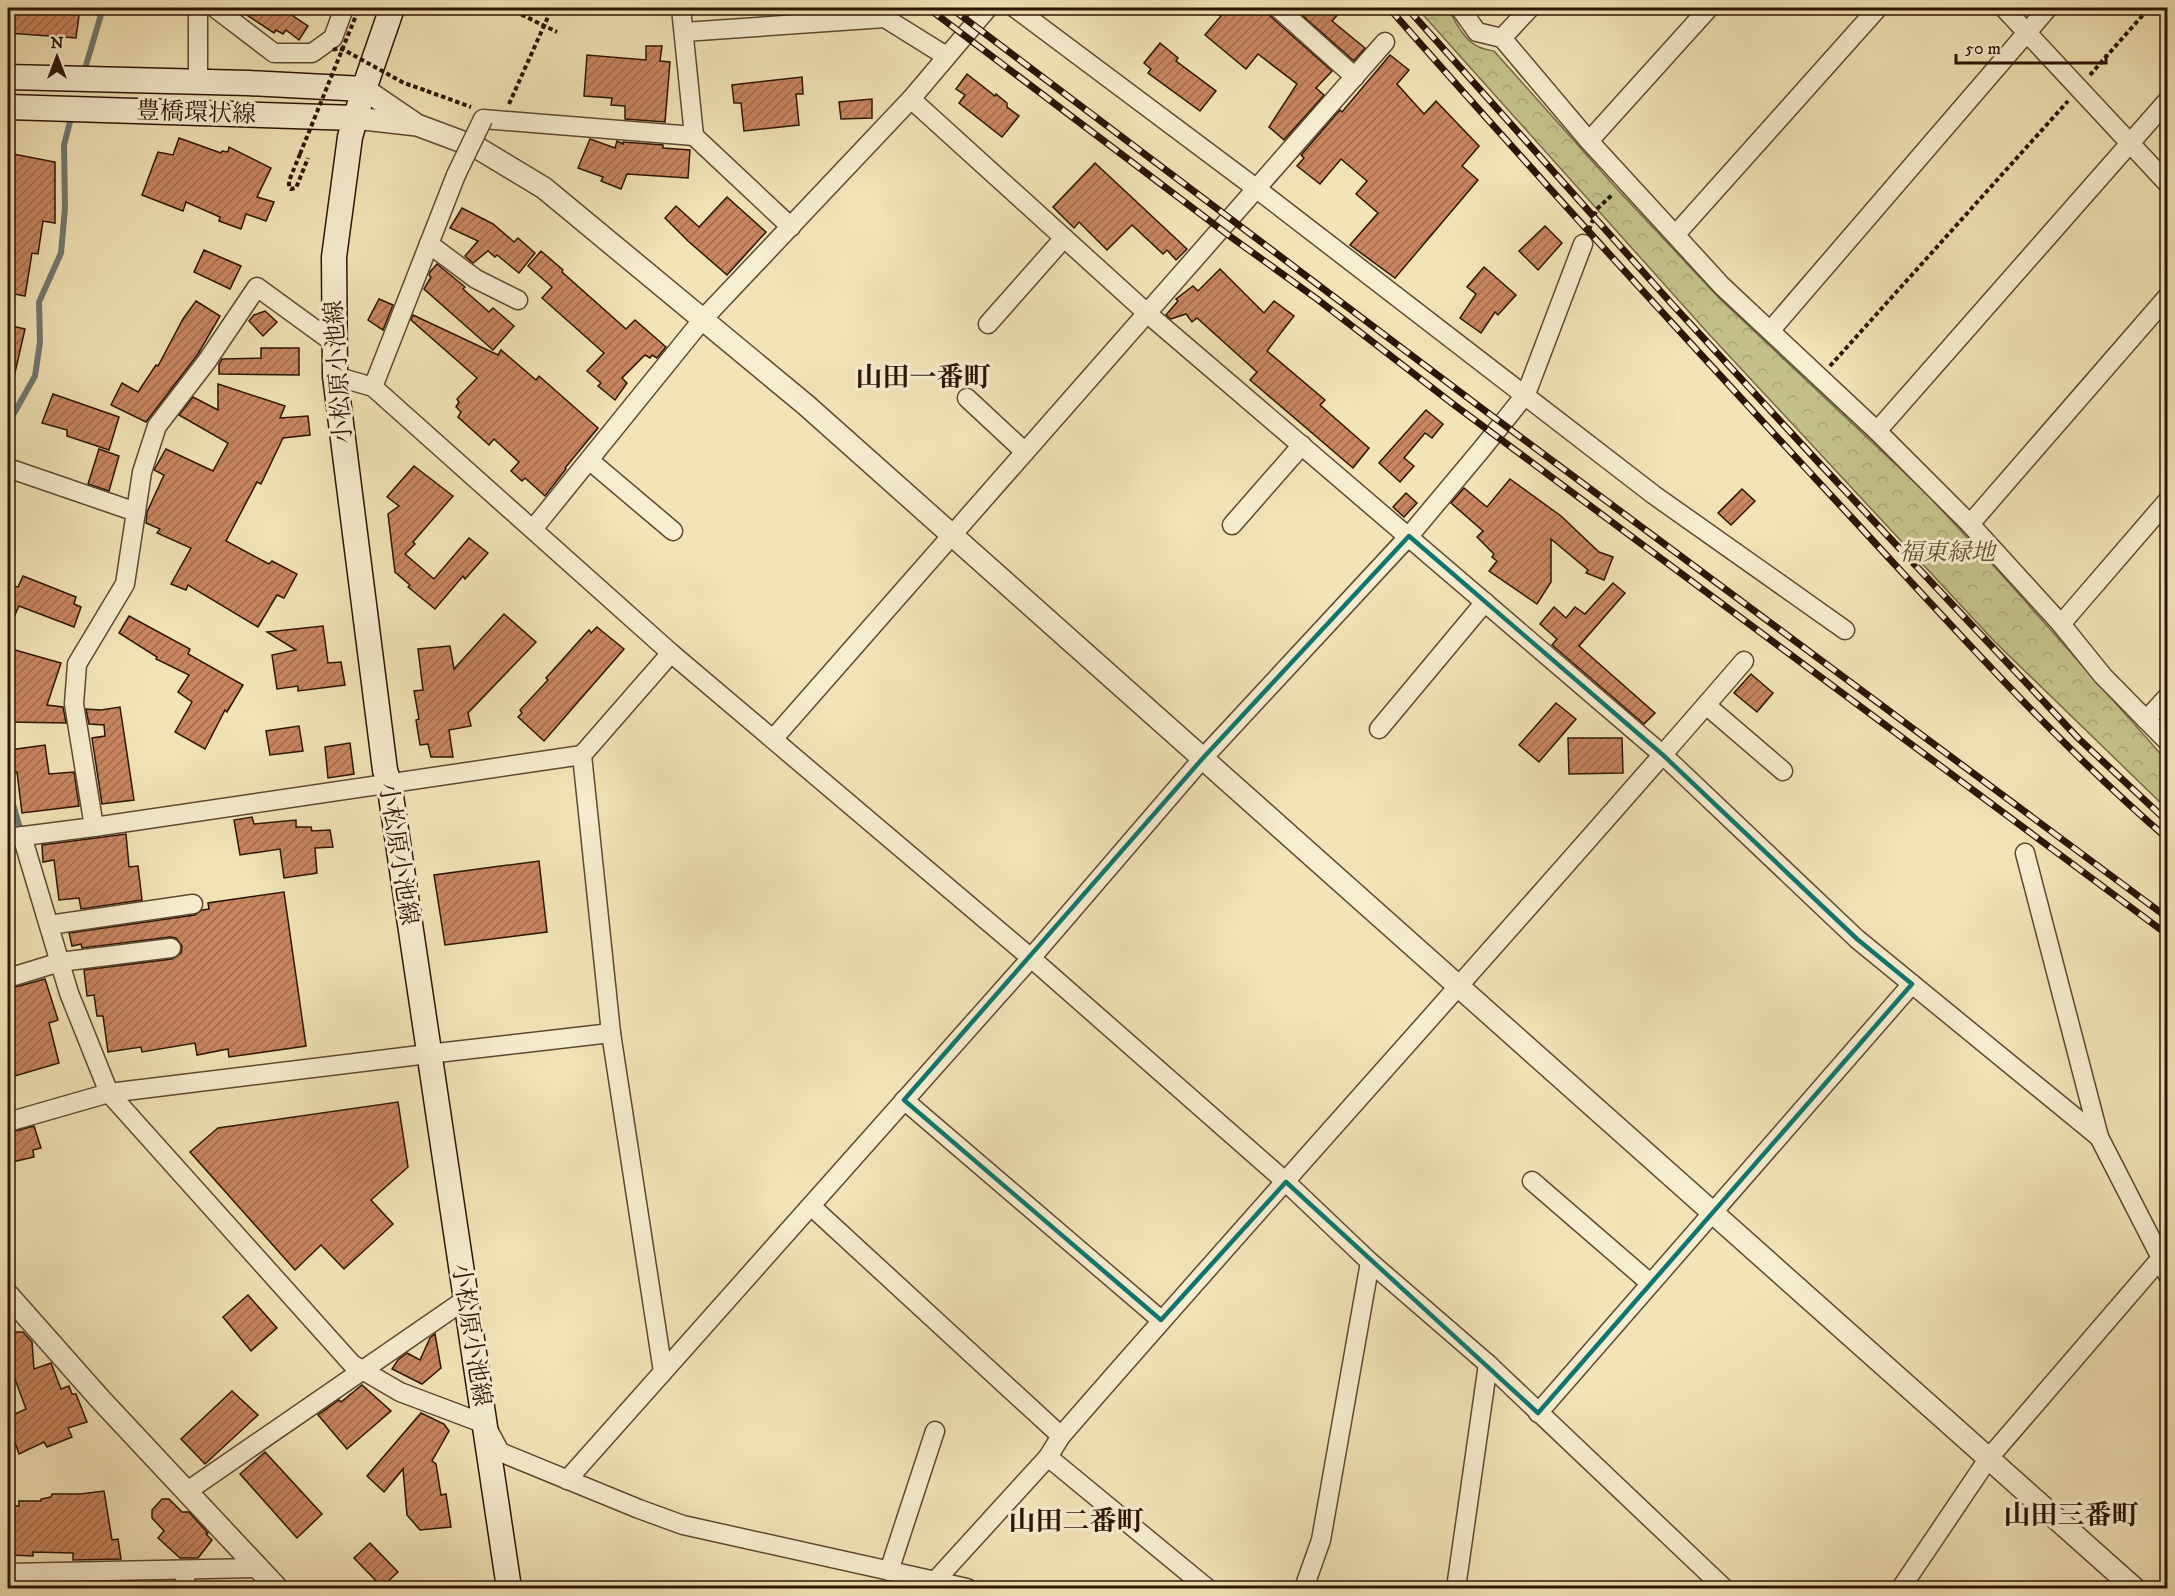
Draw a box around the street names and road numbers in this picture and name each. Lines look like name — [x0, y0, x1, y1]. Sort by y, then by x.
street label: 豊橋環状線 — [136, 96, 256, 130]
street label: 小松原小池線 — [319, 299, 359, 445]
street label: 小松原小池線 — [372, 781, 424, 927]
street label: 小松原小池線 — [445, 1262, 497, 1408]

